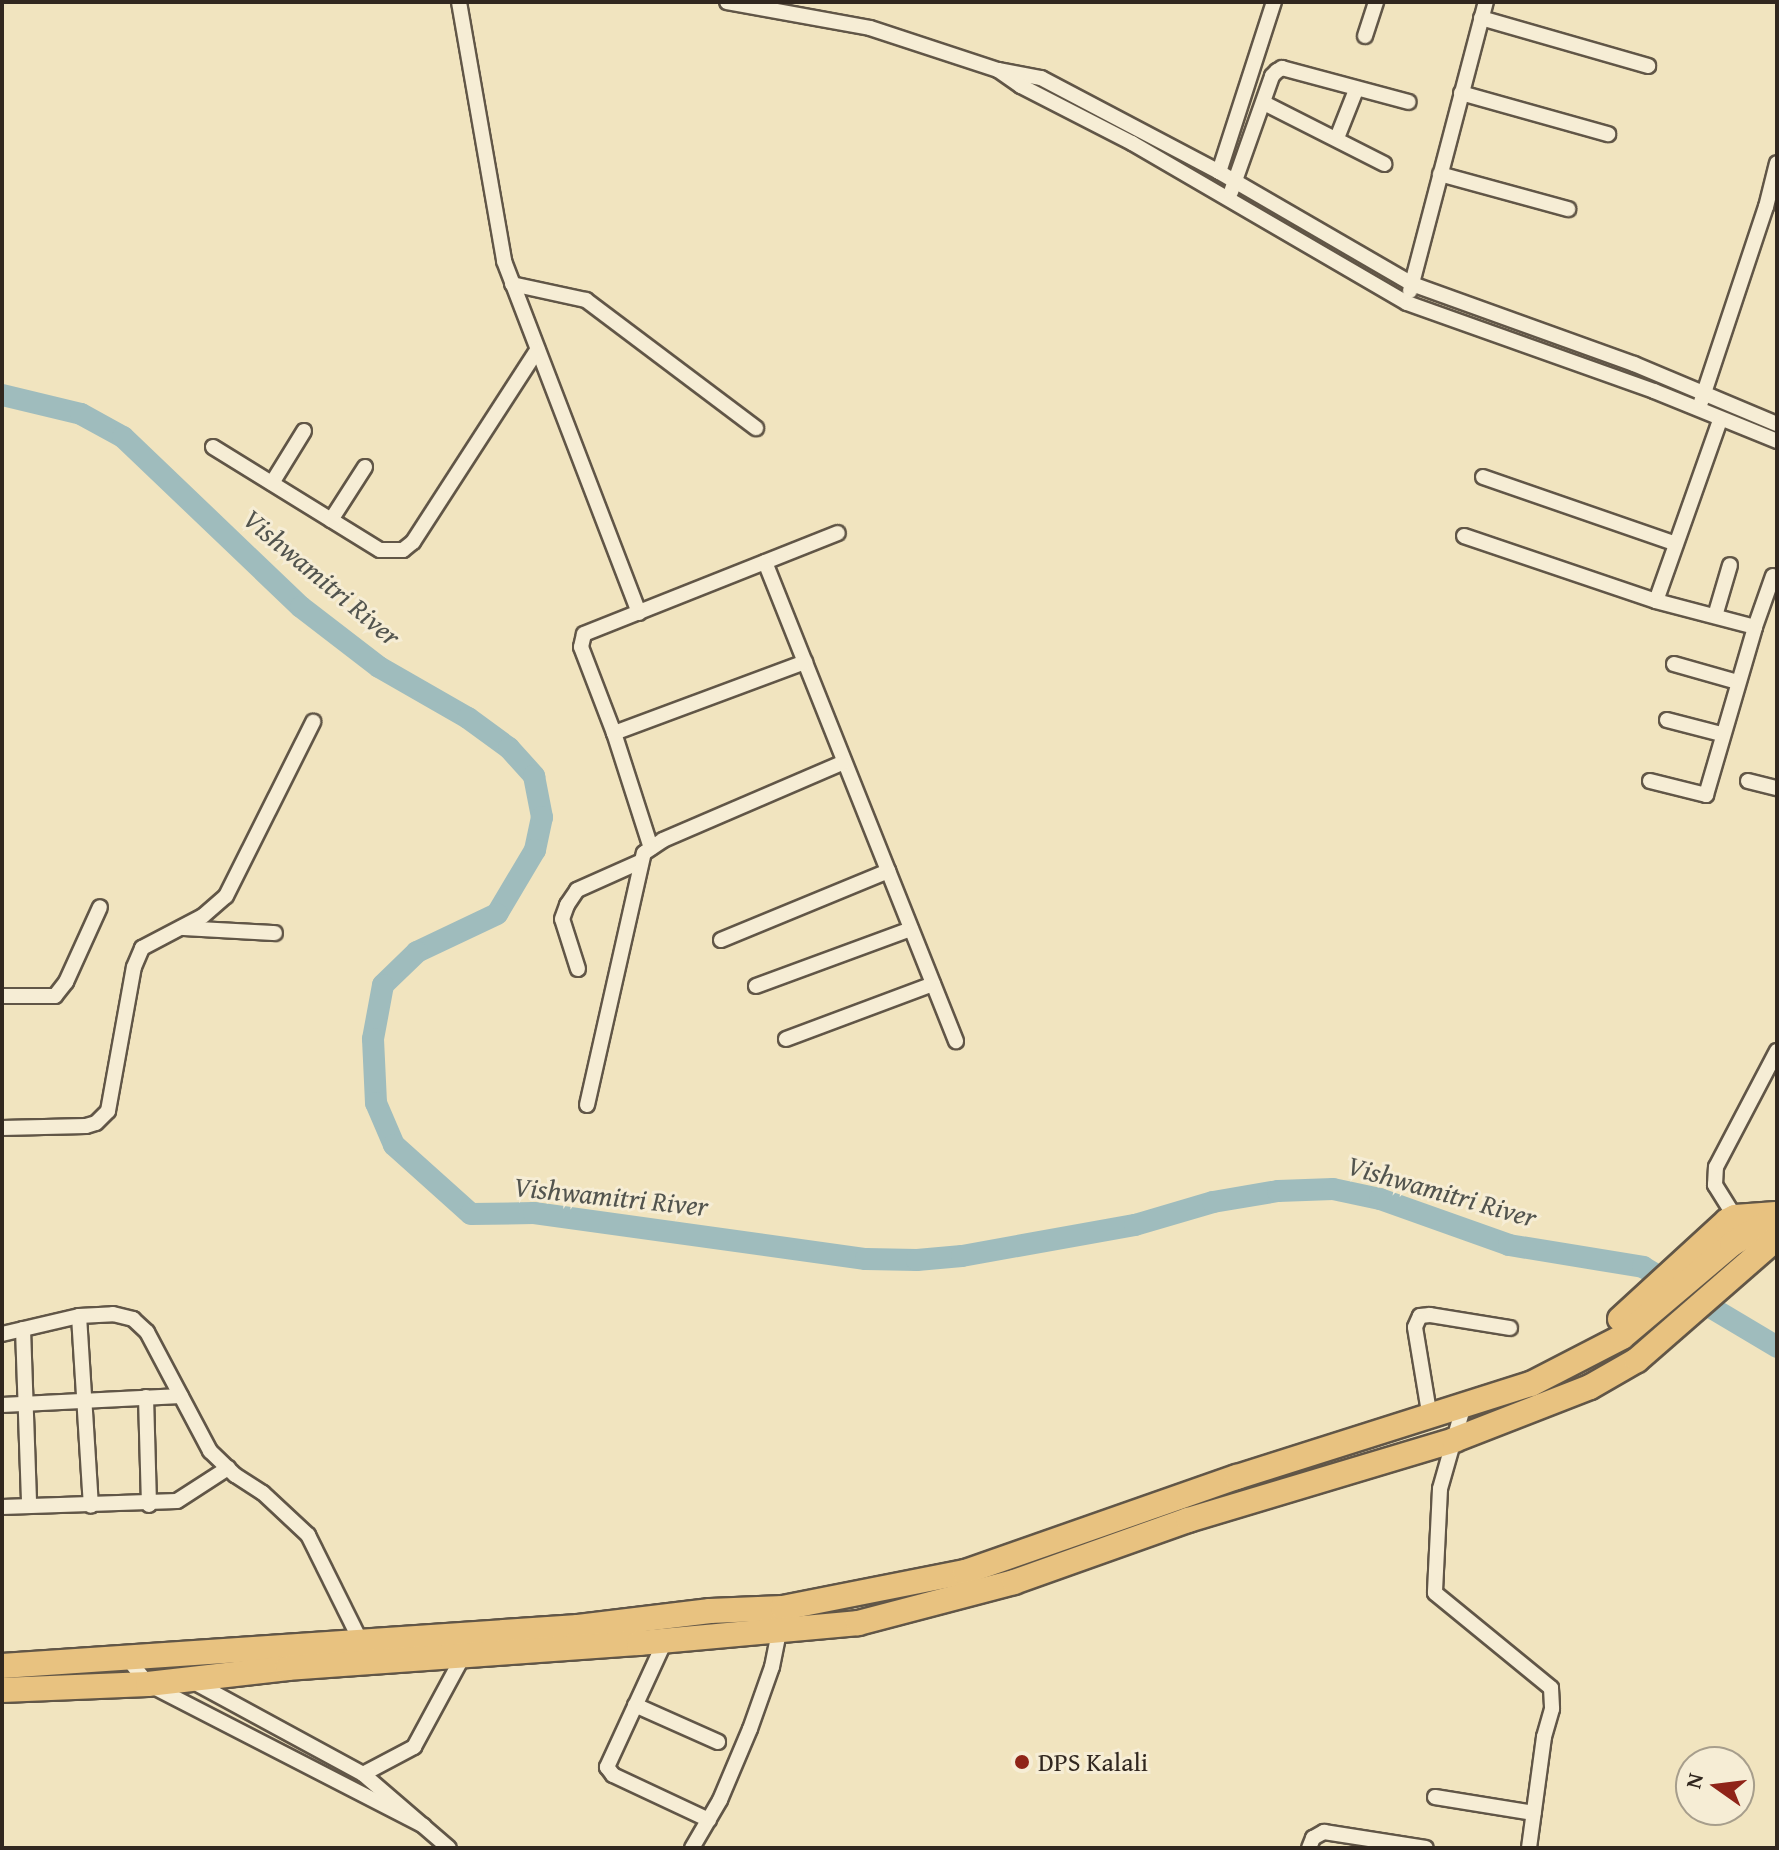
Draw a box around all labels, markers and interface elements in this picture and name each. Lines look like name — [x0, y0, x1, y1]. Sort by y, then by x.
water label: Vishwamitri River — [236, 501, 408, 653]
water label: Vishwamitri River — [1343, 1148, 1541, 1234]
water label: Vishwamitri River — [512, 1169, 710, 1223]
place label: DPS Kalali — [1038, 1746, 1148, 1778]
north arrow — [1675, 1746, 1755, 1826]
marker: DPS Kalali — [1013, 1753, 1031, 1771]
text: N — [1676, 1770, 1711, 1792]

